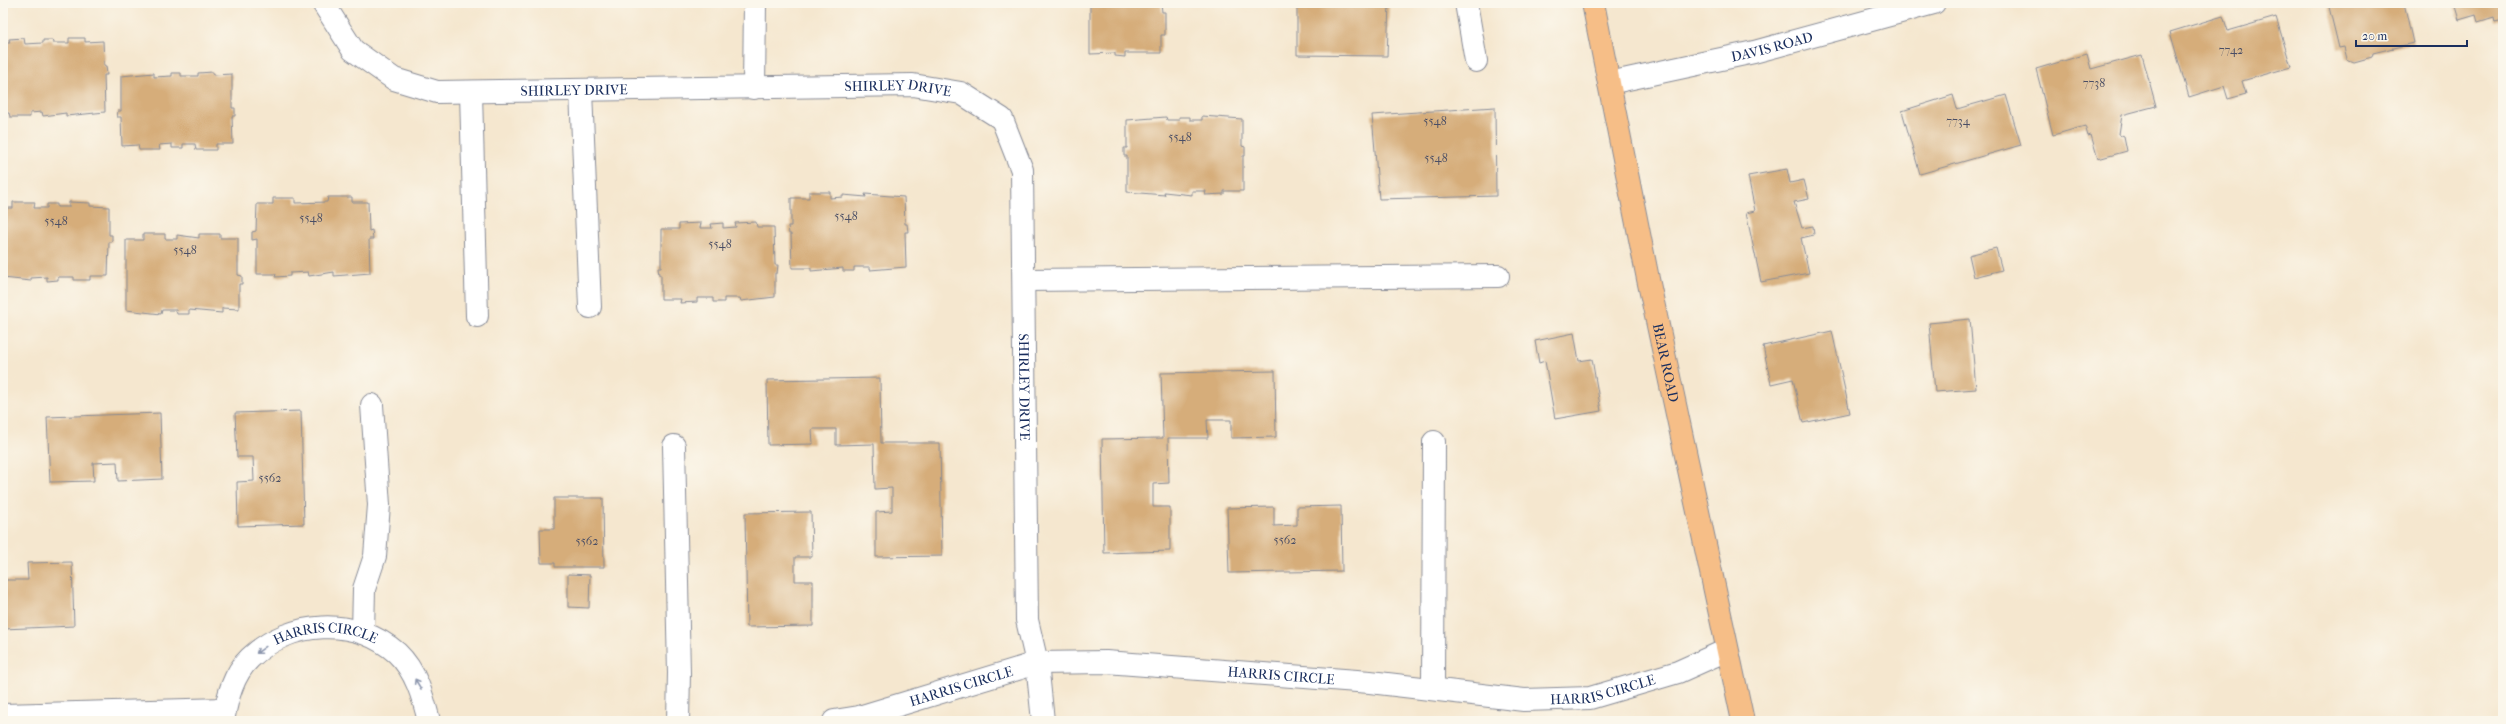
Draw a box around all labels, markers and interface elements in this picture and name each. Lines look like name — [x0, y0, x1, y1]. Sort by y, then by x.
scale bar — [2356, 22, 2467, 48]
street label: DAVIS ROAD — [1730, 28, 1815, 65]
text: 20 m — [2362, 29, 2387, 43]
house number: 7742 — [2219, 43, 2243, 57]
street label: SHIRLEY DRIVE — [844, 76, 953, 100]
house number: 7738 — [2083, 76, 2105, 90]
street label: SHIRLEY DRIVE — [520, 81, 628, 99]
house number: 5548 — [1423, 114, 1447, 128]
house number: 7734 — [1946, 114, 1971, 128]
house number: 5548 — [1168, 130, 1192, 144]
house number: 5548 — [1424, 151, 1448, 165]
house number: 5548 — [834, 209, 858, 223]
house number: 5548 — [299, 211, 323, 225]
house number: 5548 — [44, 214, 68, 228]
house number: 5548 — [708, 237, 732, 251]
house number: 5548 — [173, 243, 197, 257]
street label: BEAR ROAD — [1649, 322, 1683, 404]
street label: SHIRLEY DRIVE — [1015, 333, 1034, 441]
house number: 5562 — [259, 471, 281, 485]
house number: 5562 — [1274, 533, 1296, 547]
house number: 5562 — [576, 534, 598, 548]
text: HARRIS CIRCLE — [270, 619, 381, 648]
street label: HARRIS CIRCLE — [272, 636, 380, 652]
one-way arrow — [255, 646, 266, 654]
street label: HARRIS CIRCLE — [907, 662, 1015, 710]
street label: HARRIS CIRCLE — [1227, 663, 1336, 688]
street label: HARRIS CIRCLE — [1550, 671, 1658, 708]
one-way arrow — [413, 678, 421, 690]

